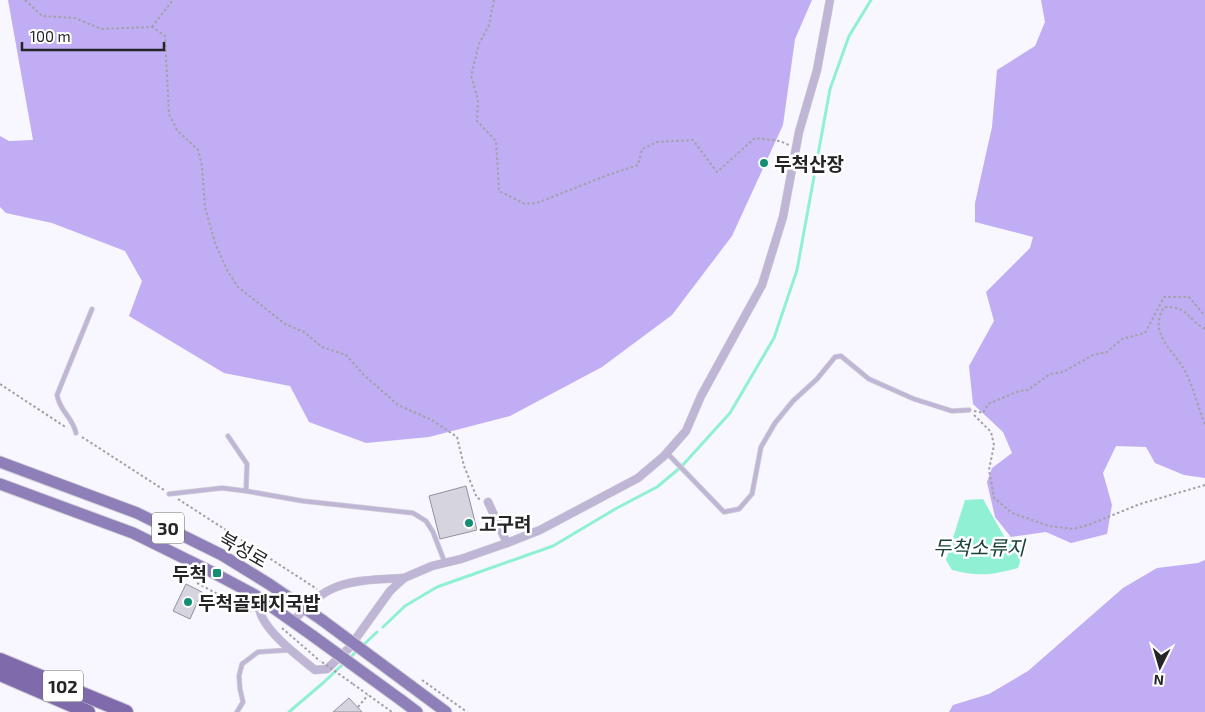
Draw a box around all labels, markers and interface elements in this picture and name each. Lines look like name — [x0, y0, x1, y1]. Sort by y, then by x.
scale bar — [22, 20, 165, 52]
text: 100 m — [30, 27, 71, 45]
place label: 두척산장 — [774, 152, 844, 175]
marker: 두척산장 — [758, 157, 770, 169]
road number: 30 — [152, 512, 184, 544]
place label: 고구려 — [479, 512, 531, 535]
marker: 고구려 — [463, 517, 475, 529]
street label: 북성로 — [216, 526, 272, 572]
water label: 두척소류지 — [933, 535, 1027, 559]
place label: 두척 — [172, 562, 207, 585]
marker: 두척 — [211, 567, 223, 579]
place label: 두척골돼지국밥 — [198, 591, 320, 614]
marker: 두척골돼지국밥 — [182, 596, 194, 608]
north arrow — [1135, 642, 1185, 692]
road number: 102 — [43, 670, 83, 701]
text: N — [1153, 672, 1165, 689]

